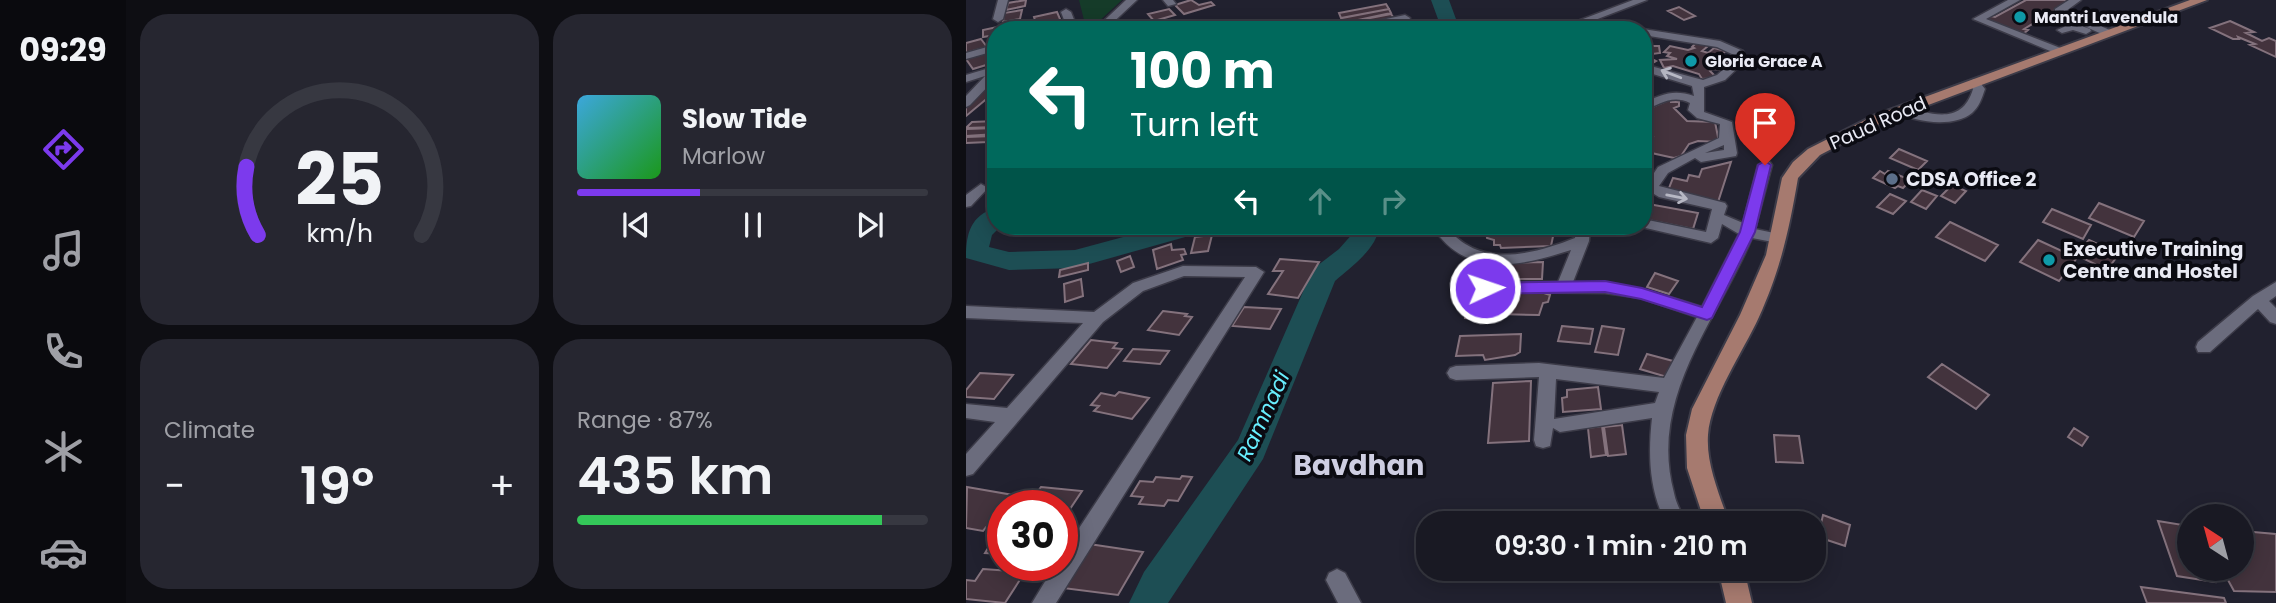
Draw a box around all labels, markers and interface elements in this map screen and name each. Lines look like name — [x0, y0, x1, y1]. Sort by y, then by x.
place label: Mantri Lavendula — [2034, 6, 2178, 29]
marker: Mantri Lavendula — [2012, 9, 2028, 25]
text: 09:29 — [19, 27, 107, 72]
text: 100 m — [1130, 37, 1275, 105]
icon: left — [1015, 49, 1106, 140]
place label: Gloria Grace A — [1705, 50, 1823, 73]
marker: Gloria Grace A — [1683, 53, 1699, 69]
one-way arrow — [1660, 67, 1682, 80]
street label: Paud Road — [1825, 90, 1931, 156]
pin — [1735, 93, 1795, 165]
text: Slow Tide — [682, 101, 807, 137]
text: Turn left — [1130, 102, 1259, 147]
icon: arrive — [1746, 104, 1784, 142]
icon: directions — [39, 125, 88, 174]
text: 25 — [295, 130, 384, 231]
text: Marlow — [682, 140, 765, 172]
place label: CDSA Office 2 — [1906, 166, 2036, 193]
marker: CDSA Office 2 — [1884, 171, 1900, 187]
icon: left — [1228, 182, 1266, 220]
icon: ahead — [1301, 182, 1339, 220]
icon: right — [1374, 182, 1412, 220]
one-way arrow — [1665, 191, 1688, 204]
icon: previous — [617, 206, 655, 244]
icon: pause — [734, 206, 772, 244]
icon: next — [851, 206, 889, 244]
text: km/h — [306, 216, 373, 251]
icon: music — [39, 226, 88, 275]
place label: Executive Training Centre and Hostel — [2063, 236, 2243, 285]
position arrow — [1448, 251, 1522, 325]
marker: Executive Training Centre and Hostel — [2041, 252, 2057, 268]
icon: phone — [39, 327, 88, 376]
water label: Ramnadi — [1230, 366, 1297, 465]
text: Range · 87% — [577, 404, 713, 436]
text: Climate — [164, 414, 255, 446]
icon: climate — [39, 427, 88, 476]
text: 435 km — [577, 439, 773, 512]
district label: Bavdhan — [1294, 446, 1424, 485]
text: 19° — [300, 449, 374, 522]
text: − — [164, 459, 185, 512]
text: + — [489, 459, 515, 512]
speed limit sign: 30 — [987, 490, 1078, 581]
north arrow — [2177, 504, 2254, 581]
map controls — [2177, 504, 2254, 581]
icon: car — [39, 528, 88, 577]
text: 09:30 · 1 min · 210 m — [1495, 528, 1747, 564]

